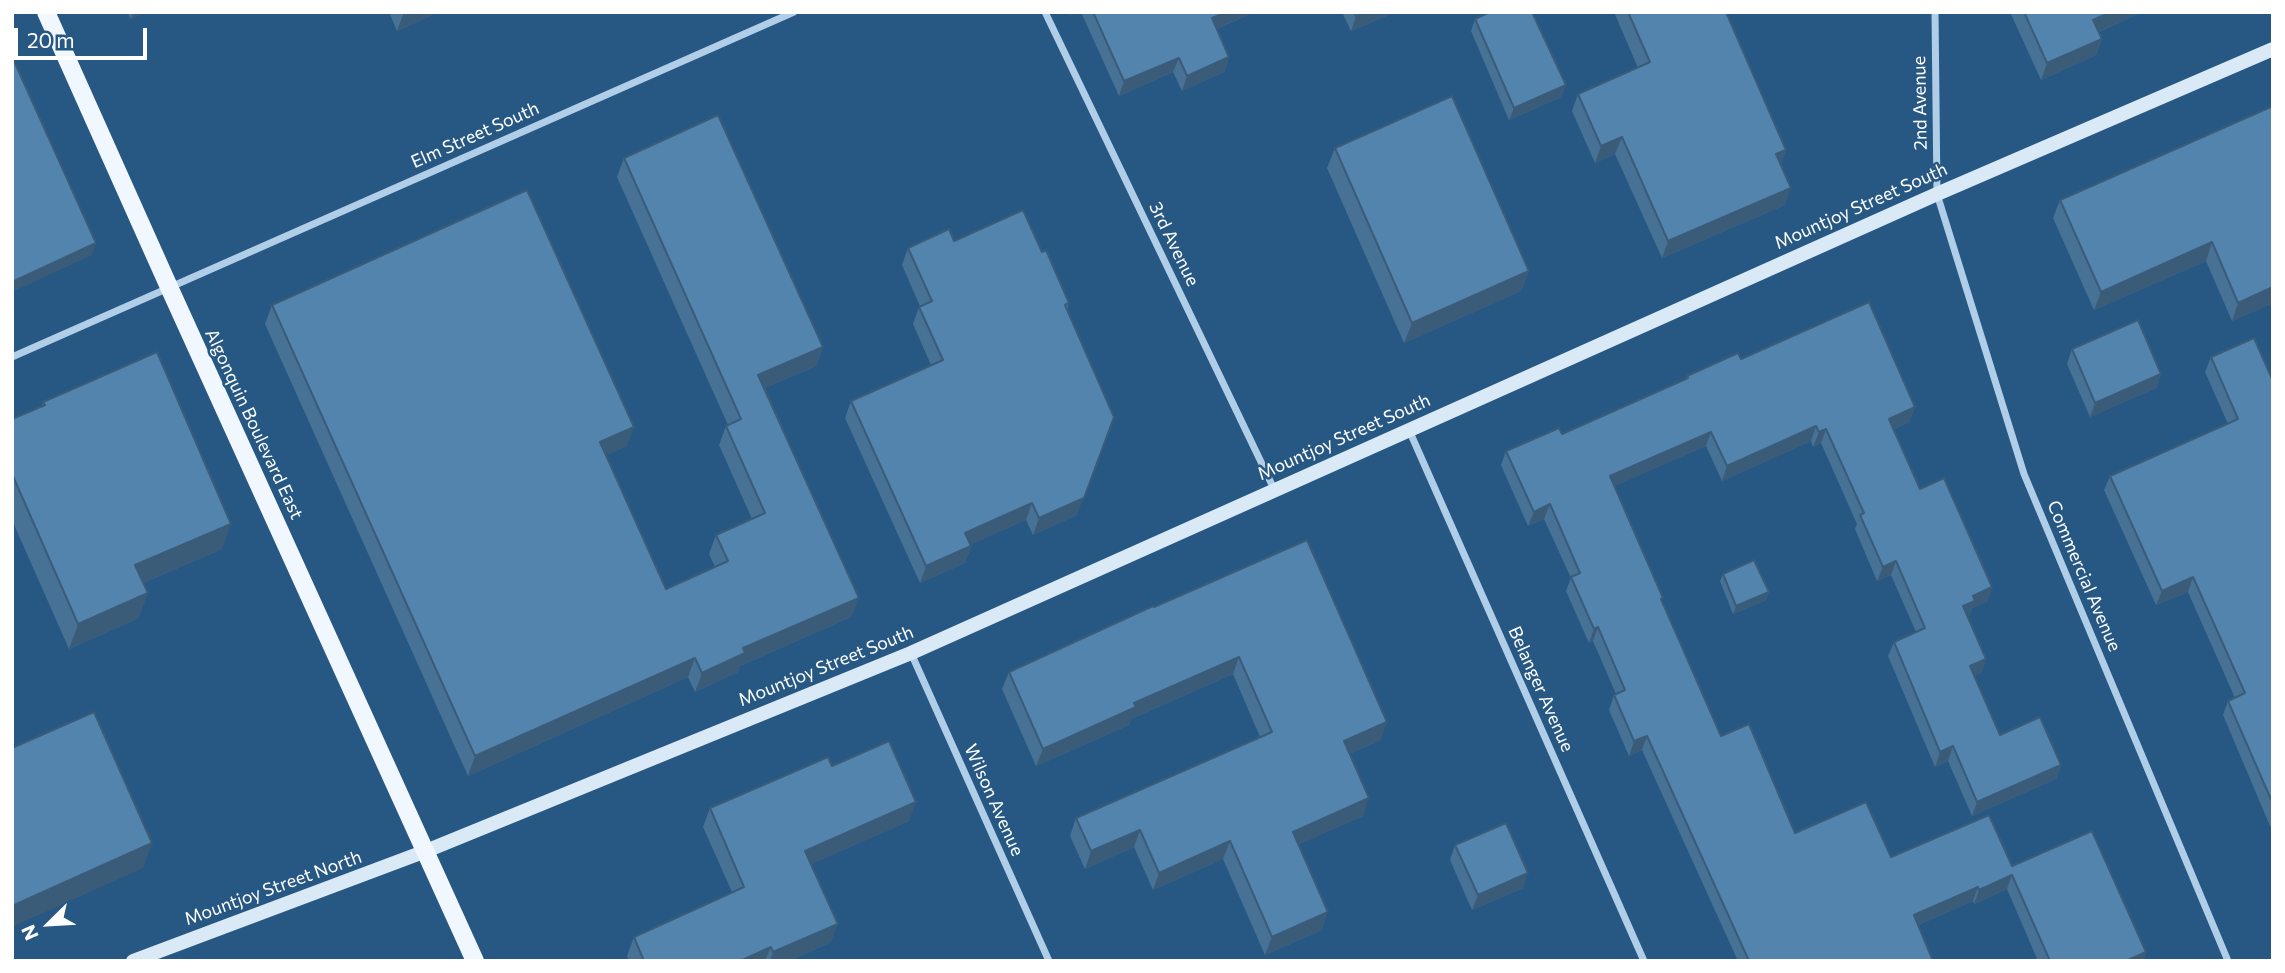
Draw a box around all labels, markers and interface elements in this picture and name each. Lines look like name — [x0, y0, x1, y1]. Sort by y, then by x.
scale bar — [18, 14, 150, 58]
text: 20 m — [27, 27, 75, 52]
street label: 2nd Avenue — [1908, 56, 1932, 150]
street label: Elm Street South — [408, 97, 542, 173]
street label: Mountjoy Street South — [1771, 158, 1951, 254]
street label: 3rd Avenue — [1144, 198, 1204, 290]
street label: Algonquin Boulevard East — [200, 325, 308, 523]
street label: Mountjoy Street South — [1254, 389, 1434, 485]
street label: Commercial Avenue — [2042, 497, 2126, 655]
street label: Mountjoy Street South — [735, 621, 917, 711]
street label: Belanger Avenue — [1504, 623, 1578, 755]
street label: Wilson Avenue — [960, 741, 1028, 859]
street label: Mountjoy Street North — [181, 846, 365, 930]
north arrow — [14, 889, 84, 959]
text: N — [16, 922, 43, 944]

